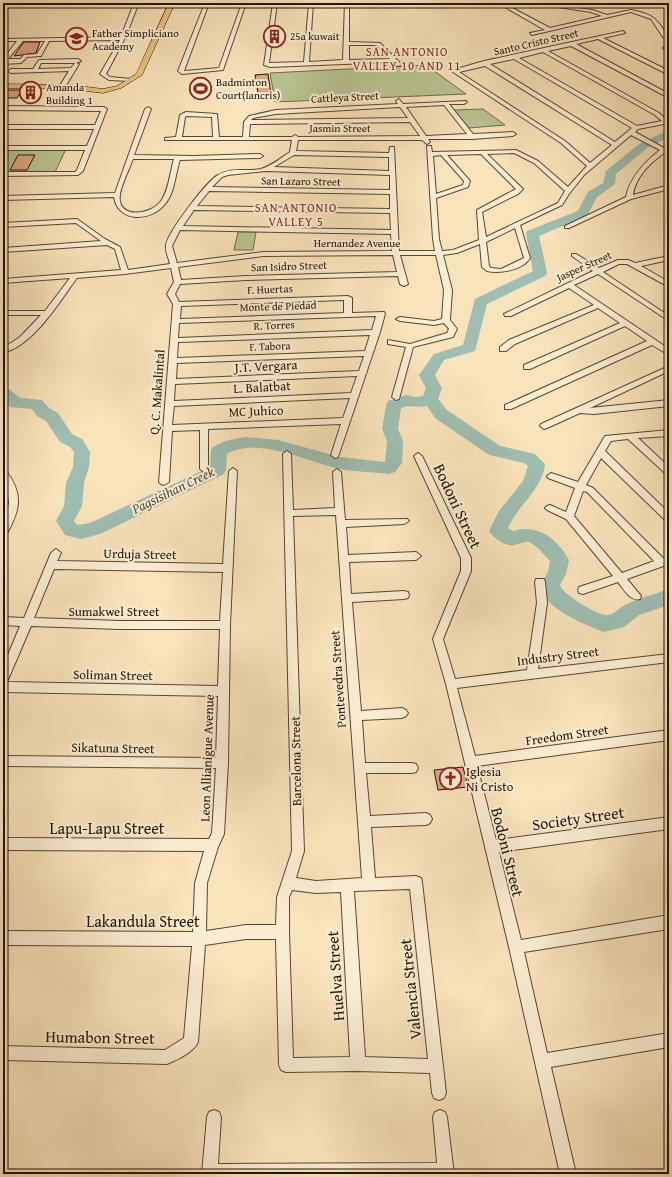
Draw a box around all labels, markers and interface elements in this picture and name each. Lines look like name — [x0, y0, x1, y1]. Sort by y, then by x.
building icon: 25a kuwait — [262, 23, 288, 49]
street label: Santo Cristo Street — [492, 24, 580, 60]
place label: Father Simpliciano Academy — [92, 25, 179, 54]
school or university icon: Father Simpliciano Academy — [63, 26, 89, 52]
place label: 25a kuwait — [290, 28, 340, 44]
district label: SAN ANTONIO VALLEY 10 AND 11 — [353, 43, 461, 74]
place label: Badminton Court(lancris) — [216, 74, 280, 103]
sports icon: Badminton Court(lancris) — [187, 75, 213, 101]
place label: Amanda Building 1 — [46, 79, 93, 108]
building icon: Amanda Building 1 — [18, 80, 44, 106]
street label: Cattleya Street — [311, 87, 379, 107]
street label: Jasmin Street — [307, 120, 371, 136]
street label: San Lazaro Street — [261, 172, 341, 190]
district label: SAN ANTONIO VALLEY 5 — [255, 199, 337, 230]
street label: Hernandez Avenue — [314, 235, 400, 251]
street label: Jasper Street — [552, 247, 614, 286]
street label: San Isidro Street — [251, 257, 327, 275]
street label: F. Huertas — [247, 280, 293, 298]
street label: Monte de Piedad — [239, 297, 317, 315]
street label: R. Torres — [253, 316, 295, 334]
street label: F. Tabora — [249, 337, 292, 355]
street label: Q. C. Makalintal — [145, 348, 169, 435]
street label: J.T. Vergara — [232, 355, 299, 377]
street label: L. Balatbat — [233, 376, 292, 398]
street label: MC Juhico — [228, 401, 284, 421]
street label: Bodoni Street — [428, 460, 488, 553]
water label: Pagsisihan Creek — [127, 461, 218, 519]
street label: Urduja Street — [103, 544, 177, 564]
street label: Sumakwel Street — [68, 602, 160, 621]
street label: Pontevedra Street — [325, 629, 351, 729]
street label: Industry Street — [516, 641, 601, 670]
street label: Soliman Street — [73, 665, 154, 685]
street label: Leon Allianigue Avenue — [195, 694, 219, 822]
street label: Barcelona Street — [286, 715, 306, 806]
street label: Freedom Street — [524, 720, 610, 750]
street label: Sikatuna Street — [71, 738, 155, 758]
place label: Iglesia Ni Cristo — [466, 762, 514, 796]
church icon: Iglesia Ni Cristo — [438, 765, 464, 791]
street label: Society Street — [530, 800, 626, 836]
street label: Bodoni Street — [485, 805, 531, 900]
street label: Lapu-Lapu Street — [50, 816, 165, 840]
street label: Lakandula Street — [86, 909, 200, 933]
street label: Huelva Street — [320, 930, 350, 1022]
street label: Valencia Street — [393, 937, 427, 1041]
street label: Humabon Street — [45, 1024, 155, 1050]

